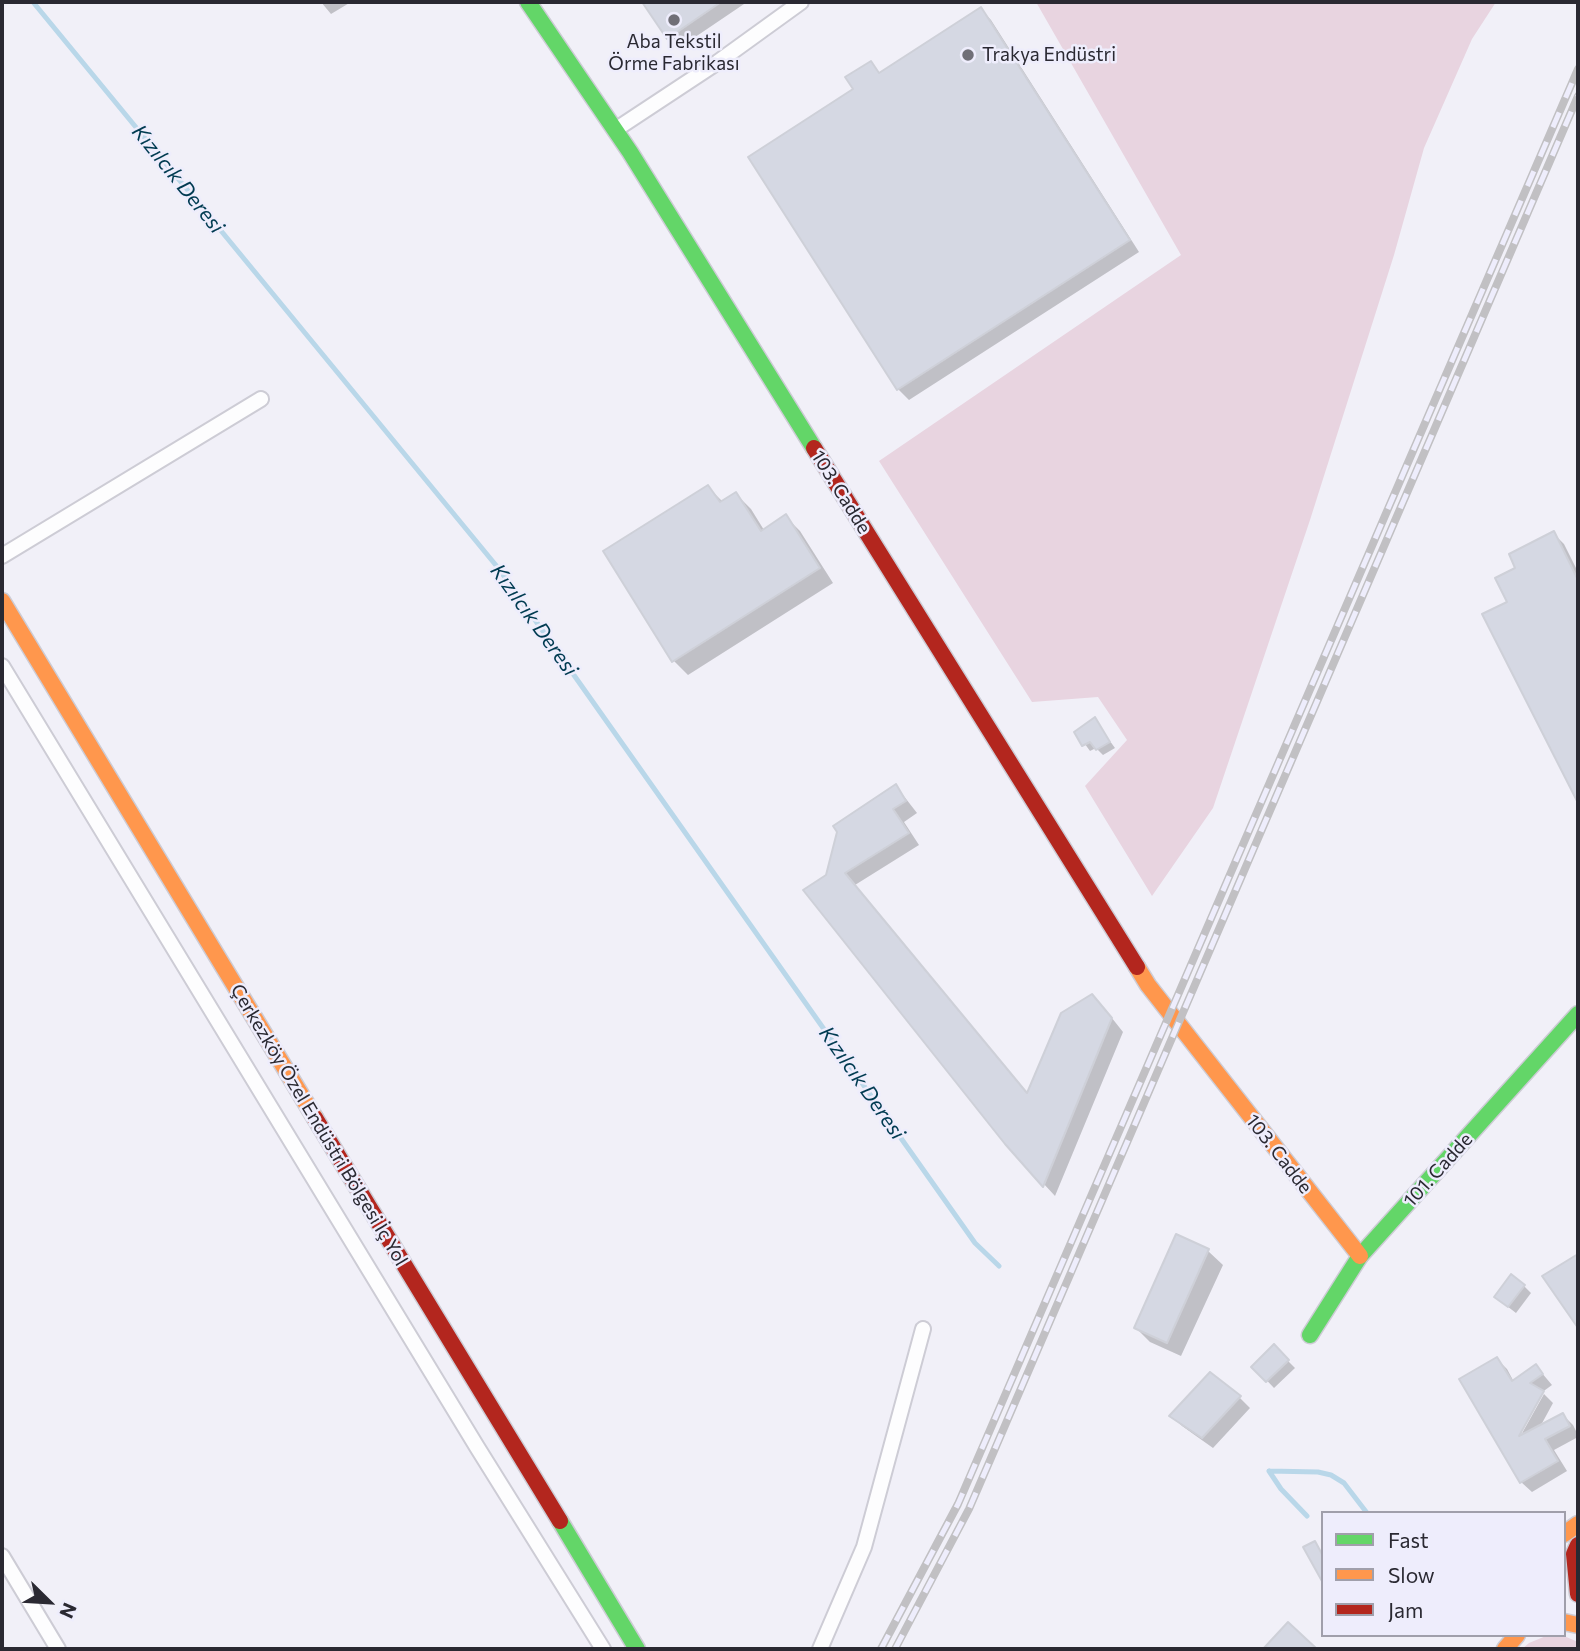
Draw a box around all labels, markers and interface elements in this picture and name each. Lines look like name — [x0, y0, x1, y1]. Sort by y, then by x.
marker: Aba Tekstil Örme Fabrikası — [666, 12, 682, 28]
place label: Aba Tekstil Örme Fabrikası — [608, 31, 740, 75]
place label: Trakya Endüstri — [982, 44, 1116, 66]
marker: Trakya Endüstri — [960, 47, 976, 63]
water label: Kızılcık Deresi — [127, 120, 229, 238]
street label: 103. Cadde — [806, 446, 876, 538]
water label: Kızılcık Deresi — [485, 559, 583, 681]
street label: Çerkezköy Özel Endüstri Bölgesi İç Yol — [226, 980, 412, 1270]
water label: Kızılcık Deresi — [814, 1022, 910, 1144]
street label: 103. Cadde — [1241, 1110, 1317, 1198]
street label: 101. Cadde — [1399, 1128, 1477, 1212]
legend — [1321, 1511, 1566, 1637]
text: Fast — [1388, 1527, 1429, 1552]
text: Slow — [1388, 1562, 1435, 1587]
north arrow — [14, 1567, 84, 1637]
text: Jam — [1388, 1597, 1423, 1622]
text: N — [55, 1600, 82, 1622]

